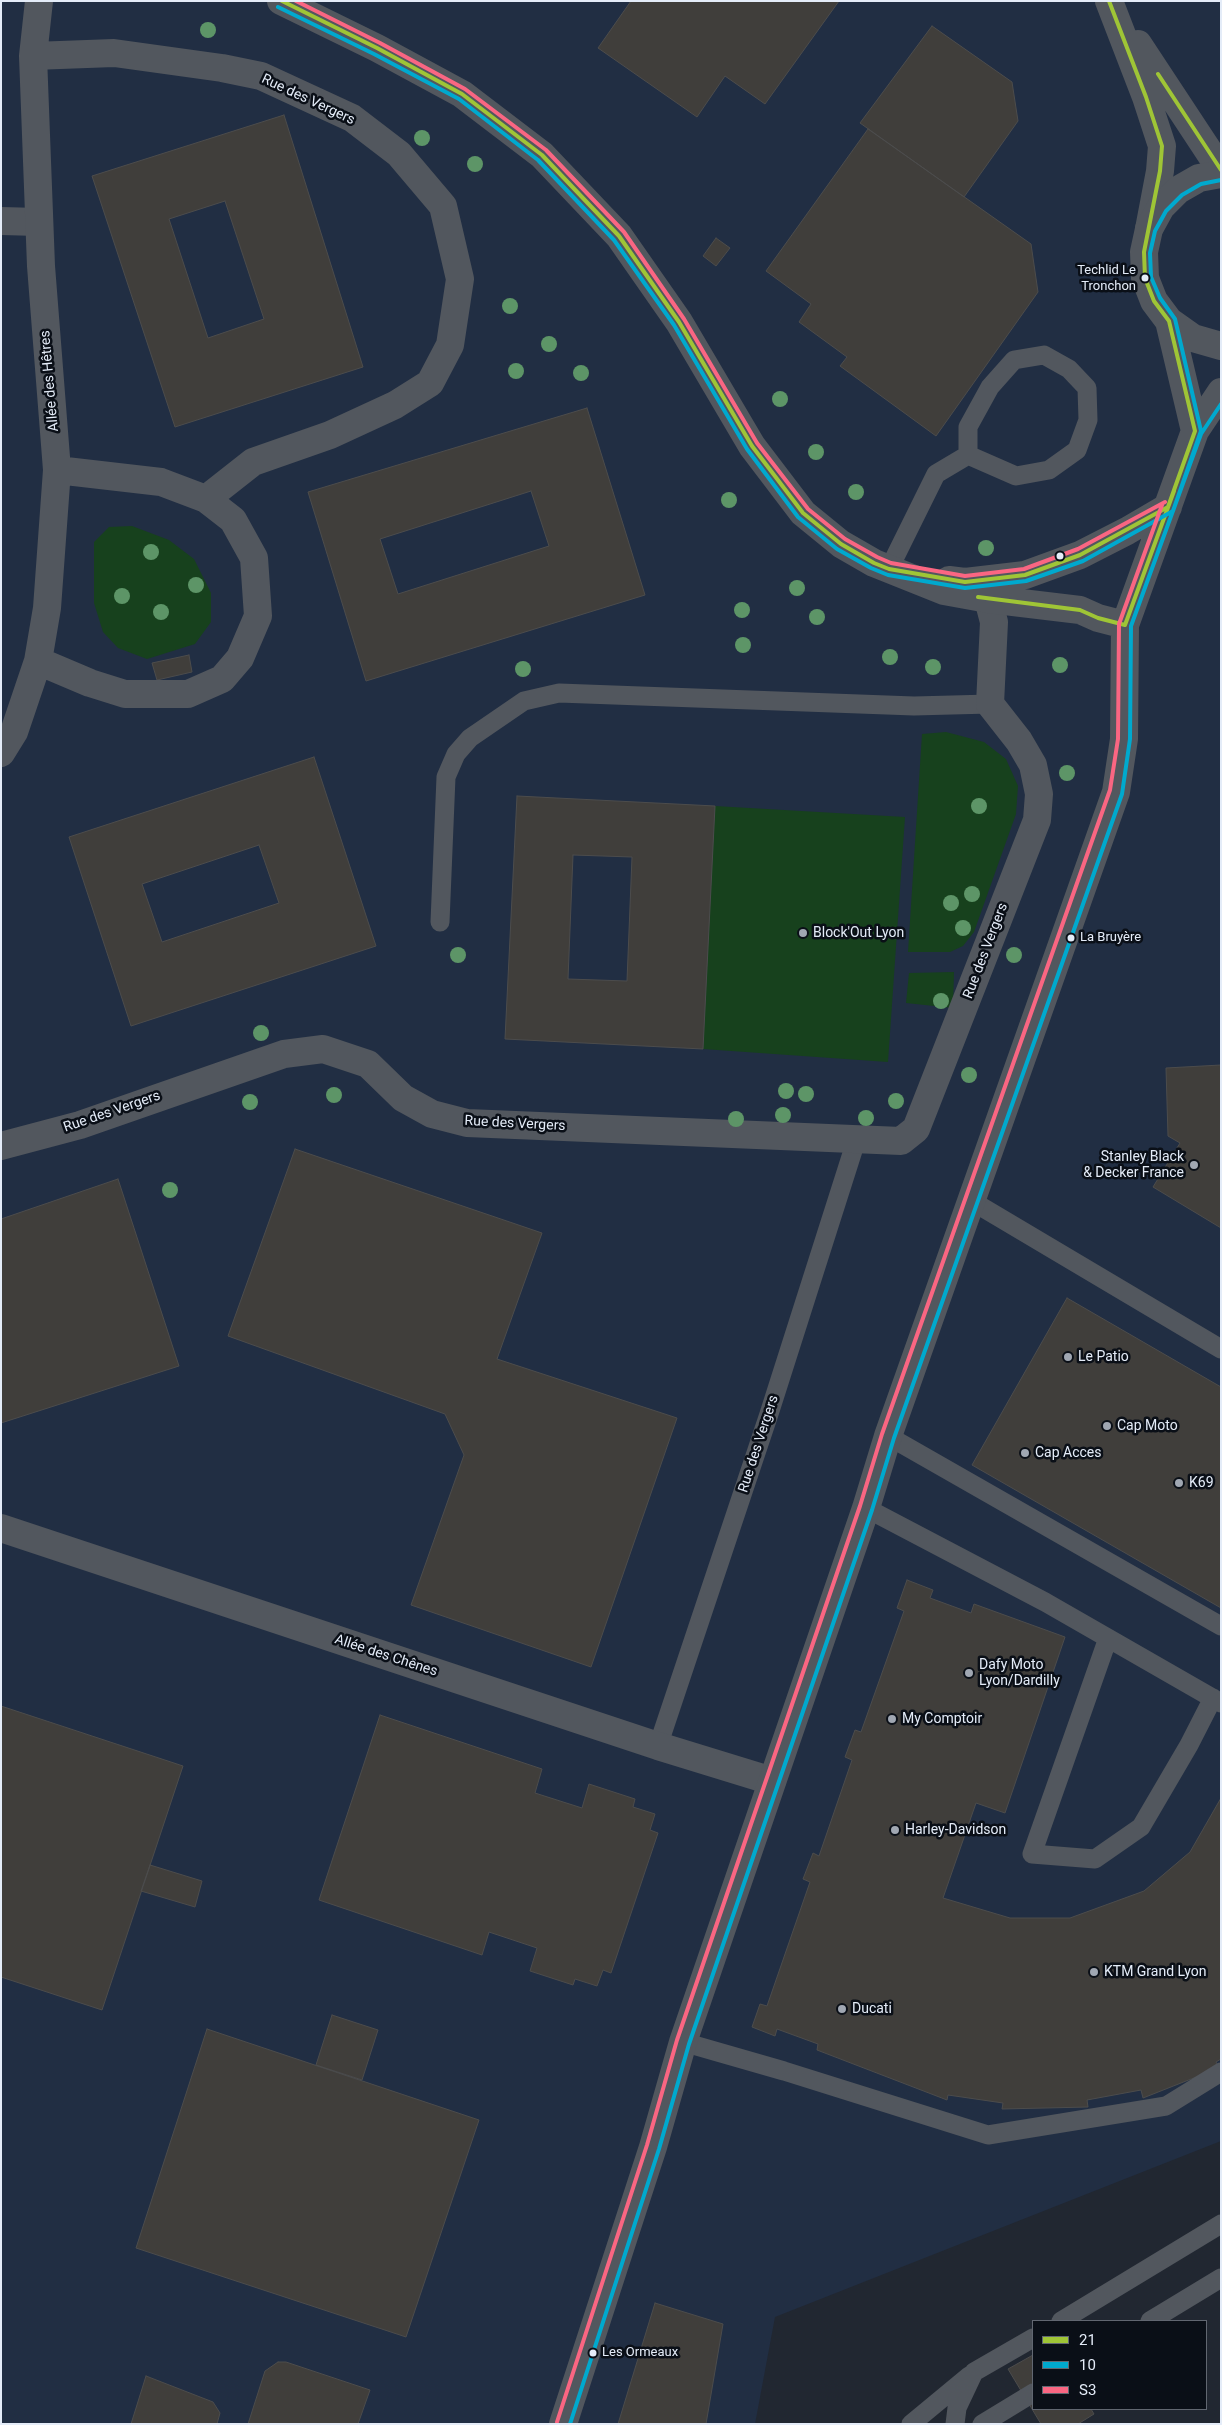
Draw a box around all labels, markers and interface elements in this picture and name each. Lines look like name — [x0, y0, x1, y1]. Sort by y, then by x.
street label: Rue des Vergers — [259, 71, 357, 129]
place label: Techlid Le Tronchon — [1077, 263, 1136, 294]
marker: Techlid Le Tronchon — [1140, 273, 1150, 283]
street label: Allée des Hêtres — [37, 330, 63, 432]
unlabelled marker — [1055, 551, 1065, 561]
street label: Rue des Vergers — [960, 901, 1012, 1001]
place label: Block'Out Lyon — [813, 925, 904, 941]
marker: Block'Out Lyon — [797, 927, 809, 939]
place label: La Bruyère — [1080, 930, 1141, 946]
marker: La Bruyère — [1066, 933, 1076, 943]
street label: Rue des Vergers — [61, 1088, 163, 1136]
street label: Rue des Vergers — [464, 1113, 566, 1135]
place label: Stanley Black & Decker France — [1083, 1149, 1184, 1182]
marker: Stanley Black & Decker France — [1188, 1159, 1200, 1171]
place label: Le Patio — [1078, 1349, 1129, 1365]
marker: Le Patio — [1062, 1351, 1074, 1363]
street label: Rue des Vergers — [735, 1393, 783, 1495]
place label: Cap Moto — [1117, 1418, 1178, 1434]
marker: Cap Moto — [1101, 1420, 1113, 1432]
place label: Cap Acces — [1035, 1445, 1102, 1461]
marker: Cap Acces — [1019, 1447, 1031, 1459]
place label: K69 — [1189, 1475, 1214, 1491]
marker: K69 — [1173, 1477, 1185, 1489]
street label: Allée des Chênes — [333, 1631, 439, 1681]
place label: Dafy Moto Lyon/Dardilly — [979, 1657, 1060, 1690]
marker: Dafy Moto Lyon/Dardilly — [963, 1667, 975, 1679]
place label: My Comptoir — [902, 1711, 982, 1727]
marker: My Comptoir — [886, 1713, 898, 1725]
place label: Harley-Davidson — [905, 1822, 1006, 1838]
marker: Harley-Davidson — [889, 1824, 901, 1836]
place label: KTM Grand Lyon — [1104, 1964, 1206, 1980]
marker: KTM Grand Lyon — [1088, 1966, 1100, 1978]
place label: Ducati — [852, 2001, 892, 2017]
marker: Ducati — [836, 2003, 848, 2015]
legend — [1032, 2320, 1207, 2410]
text: 21 — [1079, 2331, 1096, 2349]
place label: Les Ormeaux — [602, 2345, 678, 2361]
marker: Les Ormeaux — [588, 2348, 598, 2358]
text: 10 — [1079, 2356, 1096, 2374]
text: S3 — [1079, 2381, 1096, 2399]

